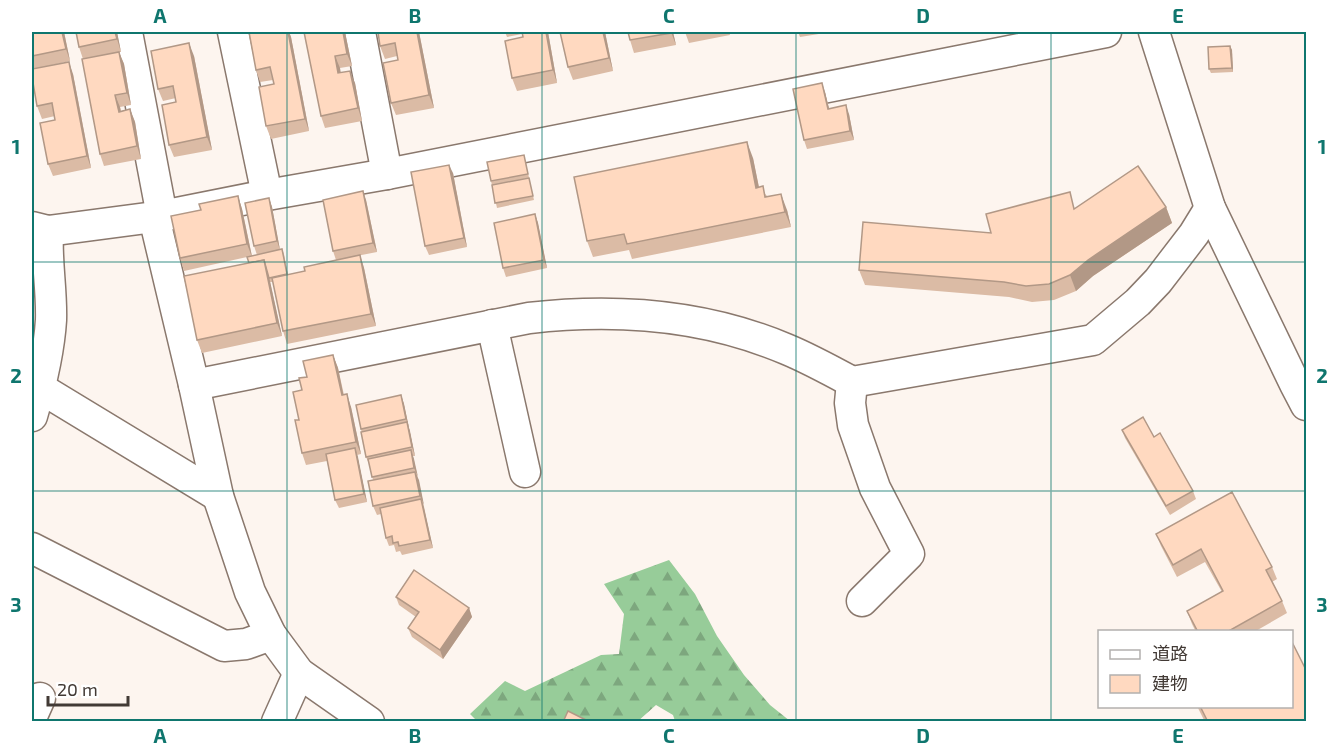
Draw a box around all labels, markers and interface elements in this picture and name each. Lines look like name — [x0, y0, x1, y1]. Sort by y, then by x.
text: A — [153, 3, 167, 27]
text: B — [409, 3, 421, 27]
text: C — [663, 3, 675, 27]
text: D — [916, 3, 930, 27]
text: E — [1172, 3, 1184, 27]
text: 1 — [12, 134, 20, 158]
text: 1 — [1318, 134, 1326, 158]
text: 2 — [10, 363, 22, 387]
text: 2 — [1316, 363, 1328, 387]
text: 3 — [10, 592, 22, 616]
text: 3 — [1316, 592, 1328, 616]
legend — [1098, 630, 1293, 708]
text: 道路 — [1152, 642, 1188, 664]
scale bar — [48, 669, 128, 707]
text: 建物 — [1152, 672, 1188, 694]
text: 20 m — [57, 678, 98, 700]
text: A — [153, 723, 167, 747]
text: B — [409, 723, 421, 747]
text: C — [663, 723, 675, 747]
text: D — [916, 723, 930, 747]
text: E — [1172, 723, 1184, 747]

